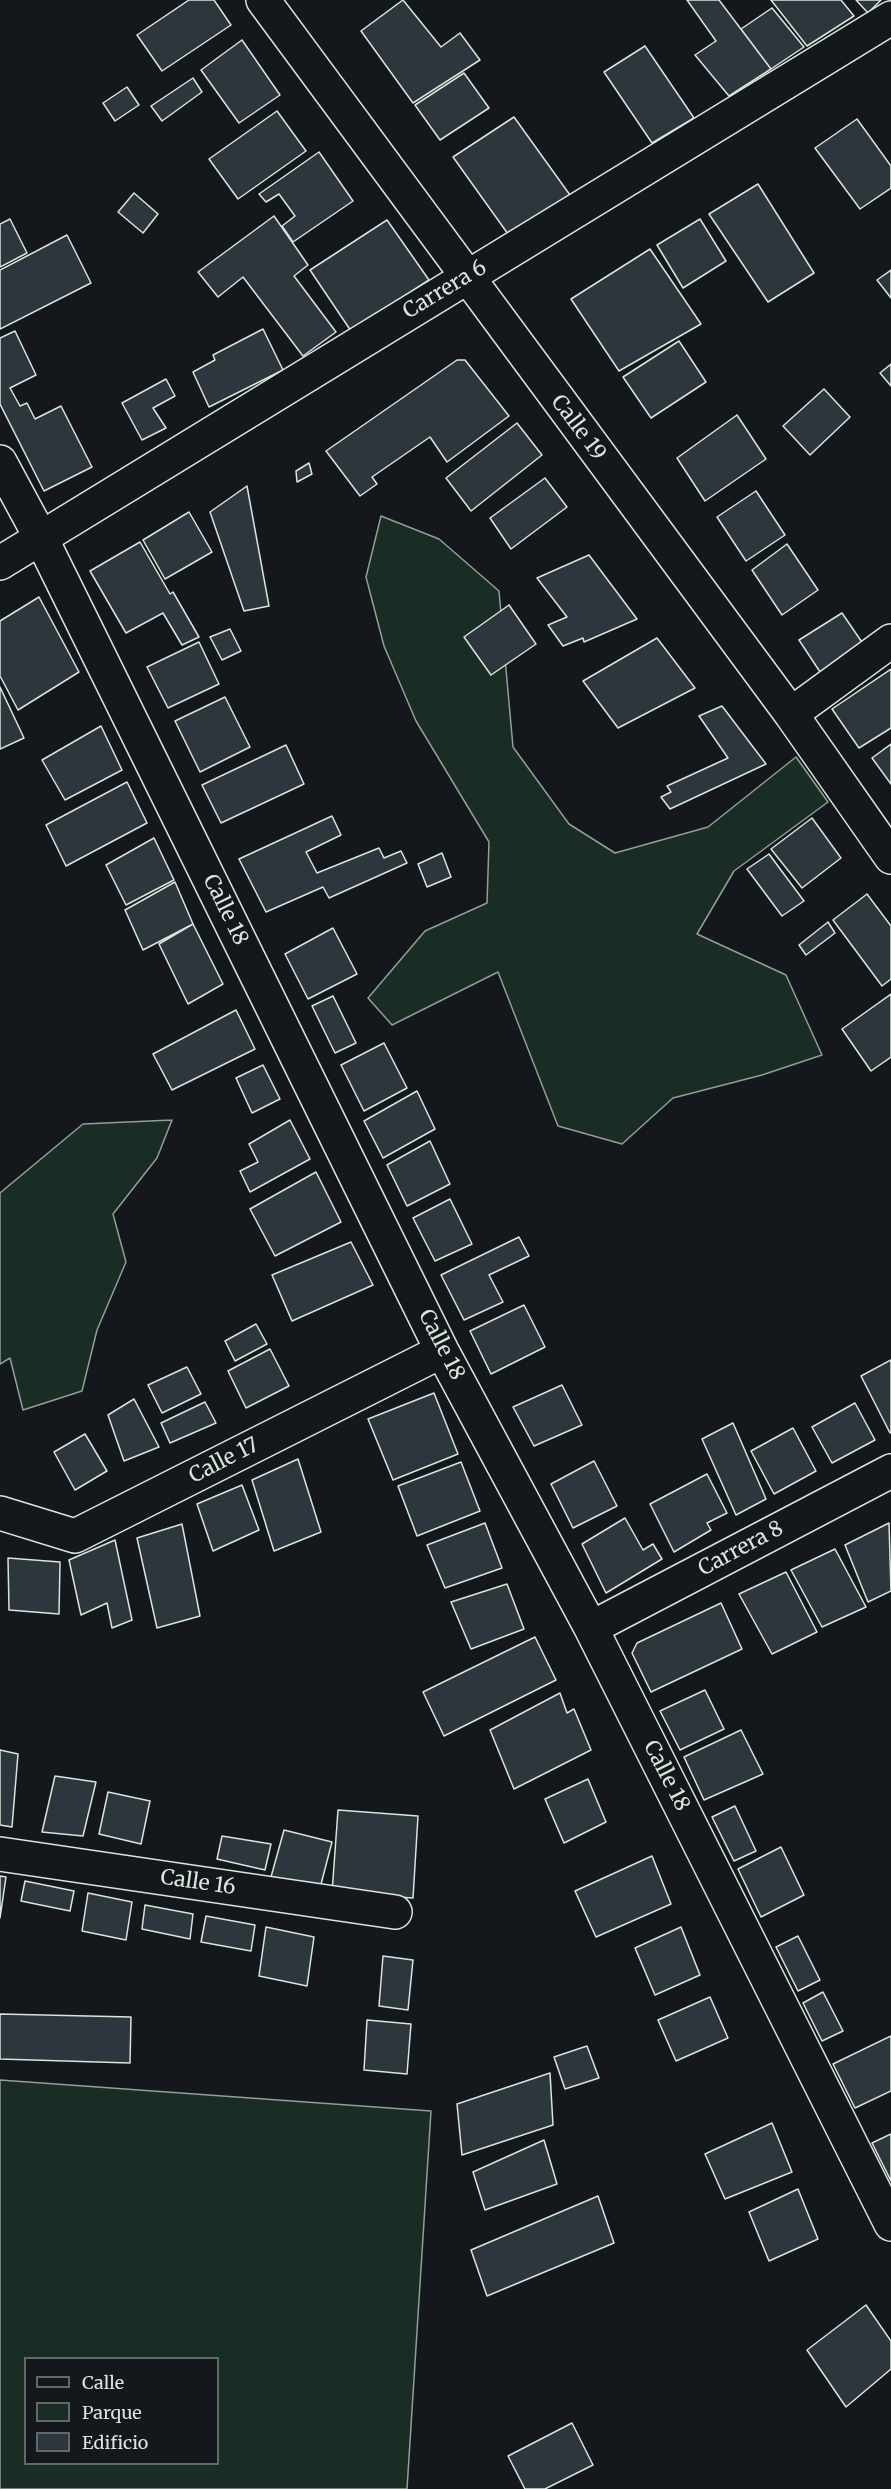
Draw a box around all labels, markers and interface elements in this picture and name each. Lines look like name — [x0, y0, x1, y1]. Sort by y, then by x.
street label: Carrera 6 — [399, 255, 491, 325]
street label: Calle 19 — [545, 390, 611, 466]
street label: Calle 18 — [197, 871, 253, 949]
street label: Calle 18 — [413, 1306, 469, 1384]
street label: Calle 17 — [185, 1433, 263, 1489]
street label: Carrera 8 — [694, 1516, 788, 1582]
street label: Calle 18 — [638, 1737, 694, 1815]
street label: Calle 16 — [159, 1865, 237, 1901]
legend — [24, 2357, 219, 2465]
text: Calle — [82, 2371, 124, 2394]
text: Parque — [82, 2401, 142, 2424]
text: Edificio — [82, 2431, 148, 2454]

